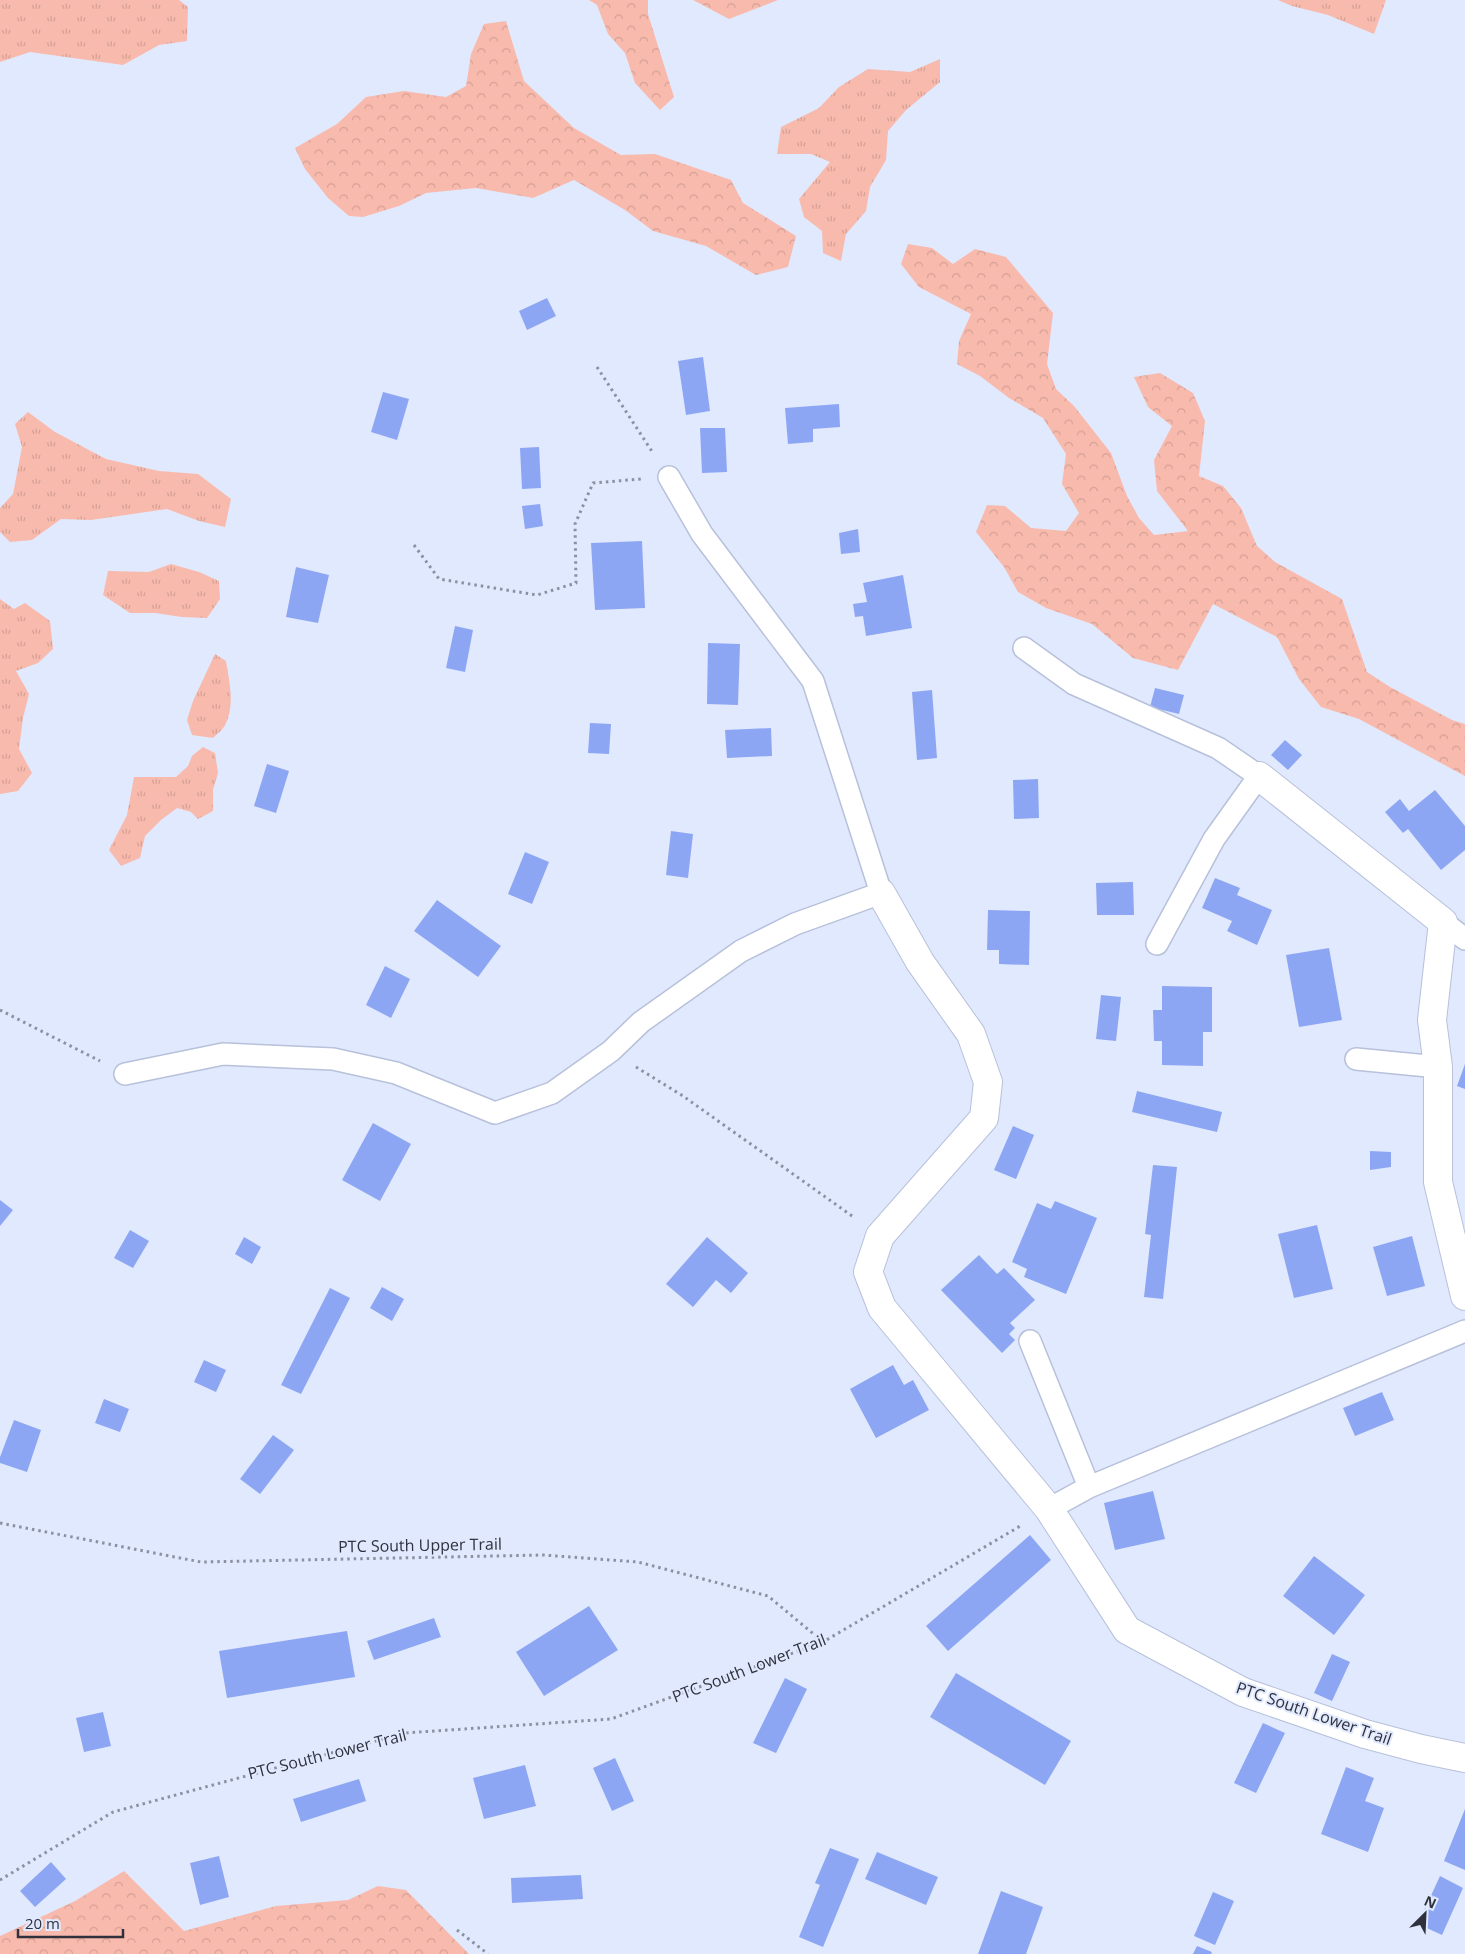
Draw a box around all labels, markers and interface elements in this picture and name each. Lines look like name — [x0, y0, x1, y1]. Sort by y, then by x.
street label: PTC South Upper Trail — [338, 1533, 502, 1557]
street label: PTC South Lower Trail — [669, 1629, 829, 1707]
street label: PTC South Lower Trail — [1233, 1676, 1395, 1750]
street label: PTC South Lower Trail — [245, 1724, 409, 1784]
north arrow — [1400, 1889, 1450, 1939]
text: N — [1421, 1891, 1440, 1913]
scale bar — [18, 1906, 122, 1938]
text: 20 m — [25, 1913, 60, 1933]

